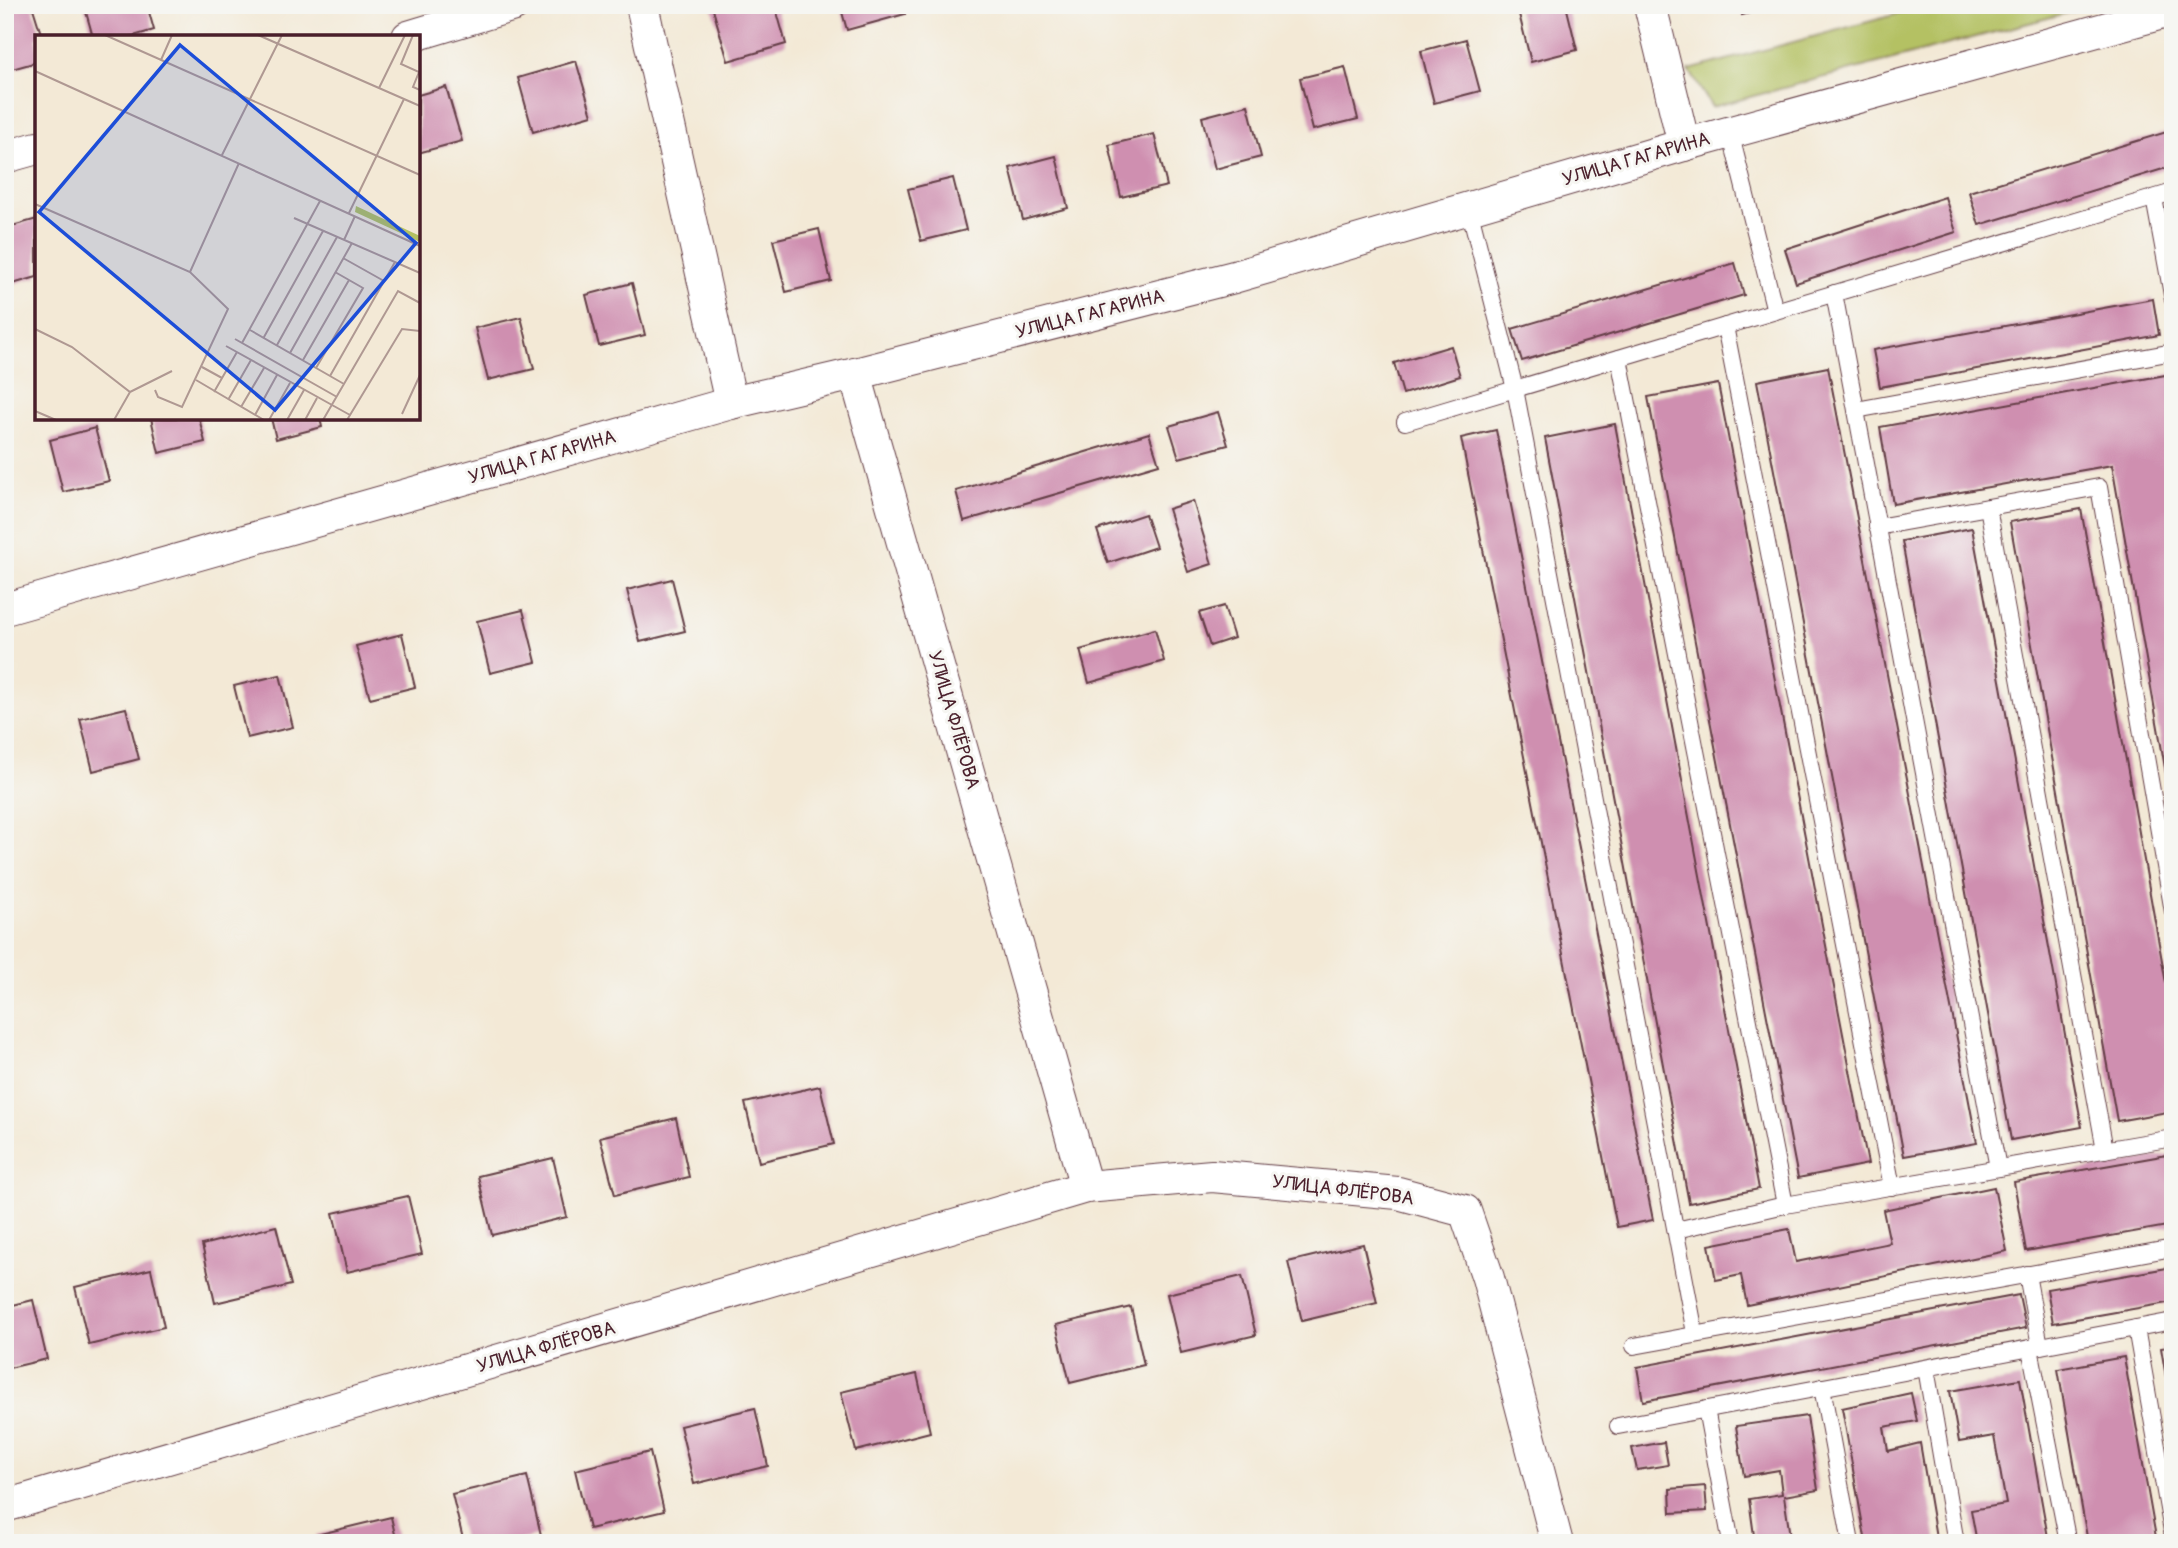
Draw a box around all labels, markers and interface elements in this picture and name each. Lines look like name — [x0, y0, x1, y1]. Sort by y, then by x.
inset map — [35, 35, 420, 420]
street label: УЛИЦА ГАГАРИНА — [1560, 126, 1712, 192]
street label: УЛИЦА ГАГАРИНА — [1013, 284, 1167, 344]
street label: УЛИЦА ГАГАРИНА — [466, 424, 618, 490]
street label: УЛИЦА ФЛЁРОВА — [923, 648, 985, 792]
street label: УЛИЦА ФЛЁРОВА — [1271, 1169, 1415, 1211]
street label: УЛИЦА ФЛЁРОВА — [474, 1316, 618, 1378]

